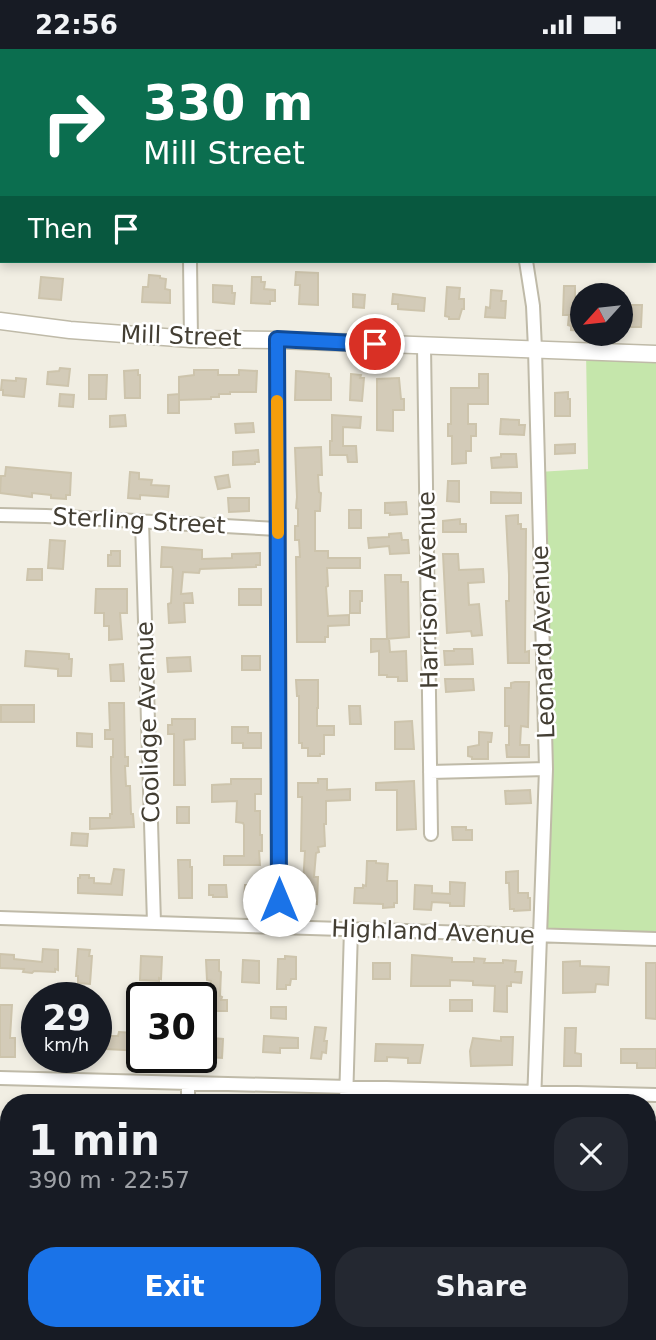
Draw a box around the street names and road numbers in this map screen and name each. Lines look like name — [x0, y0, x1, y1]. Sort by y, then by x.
street label: Mill Street — [120, 320, 242, 352]
street label: Harrison Avenue — [412, 491, 444, 689]
street label: Sterling Street — [52, 502, 226, 540]
street label: Leonard Avenue — [526, 545, 560, 739]
street label: Coolidge Avenue — [130, 621, 166, 823]
street label: Highland Avenue — [331, 914, 535, 950]

